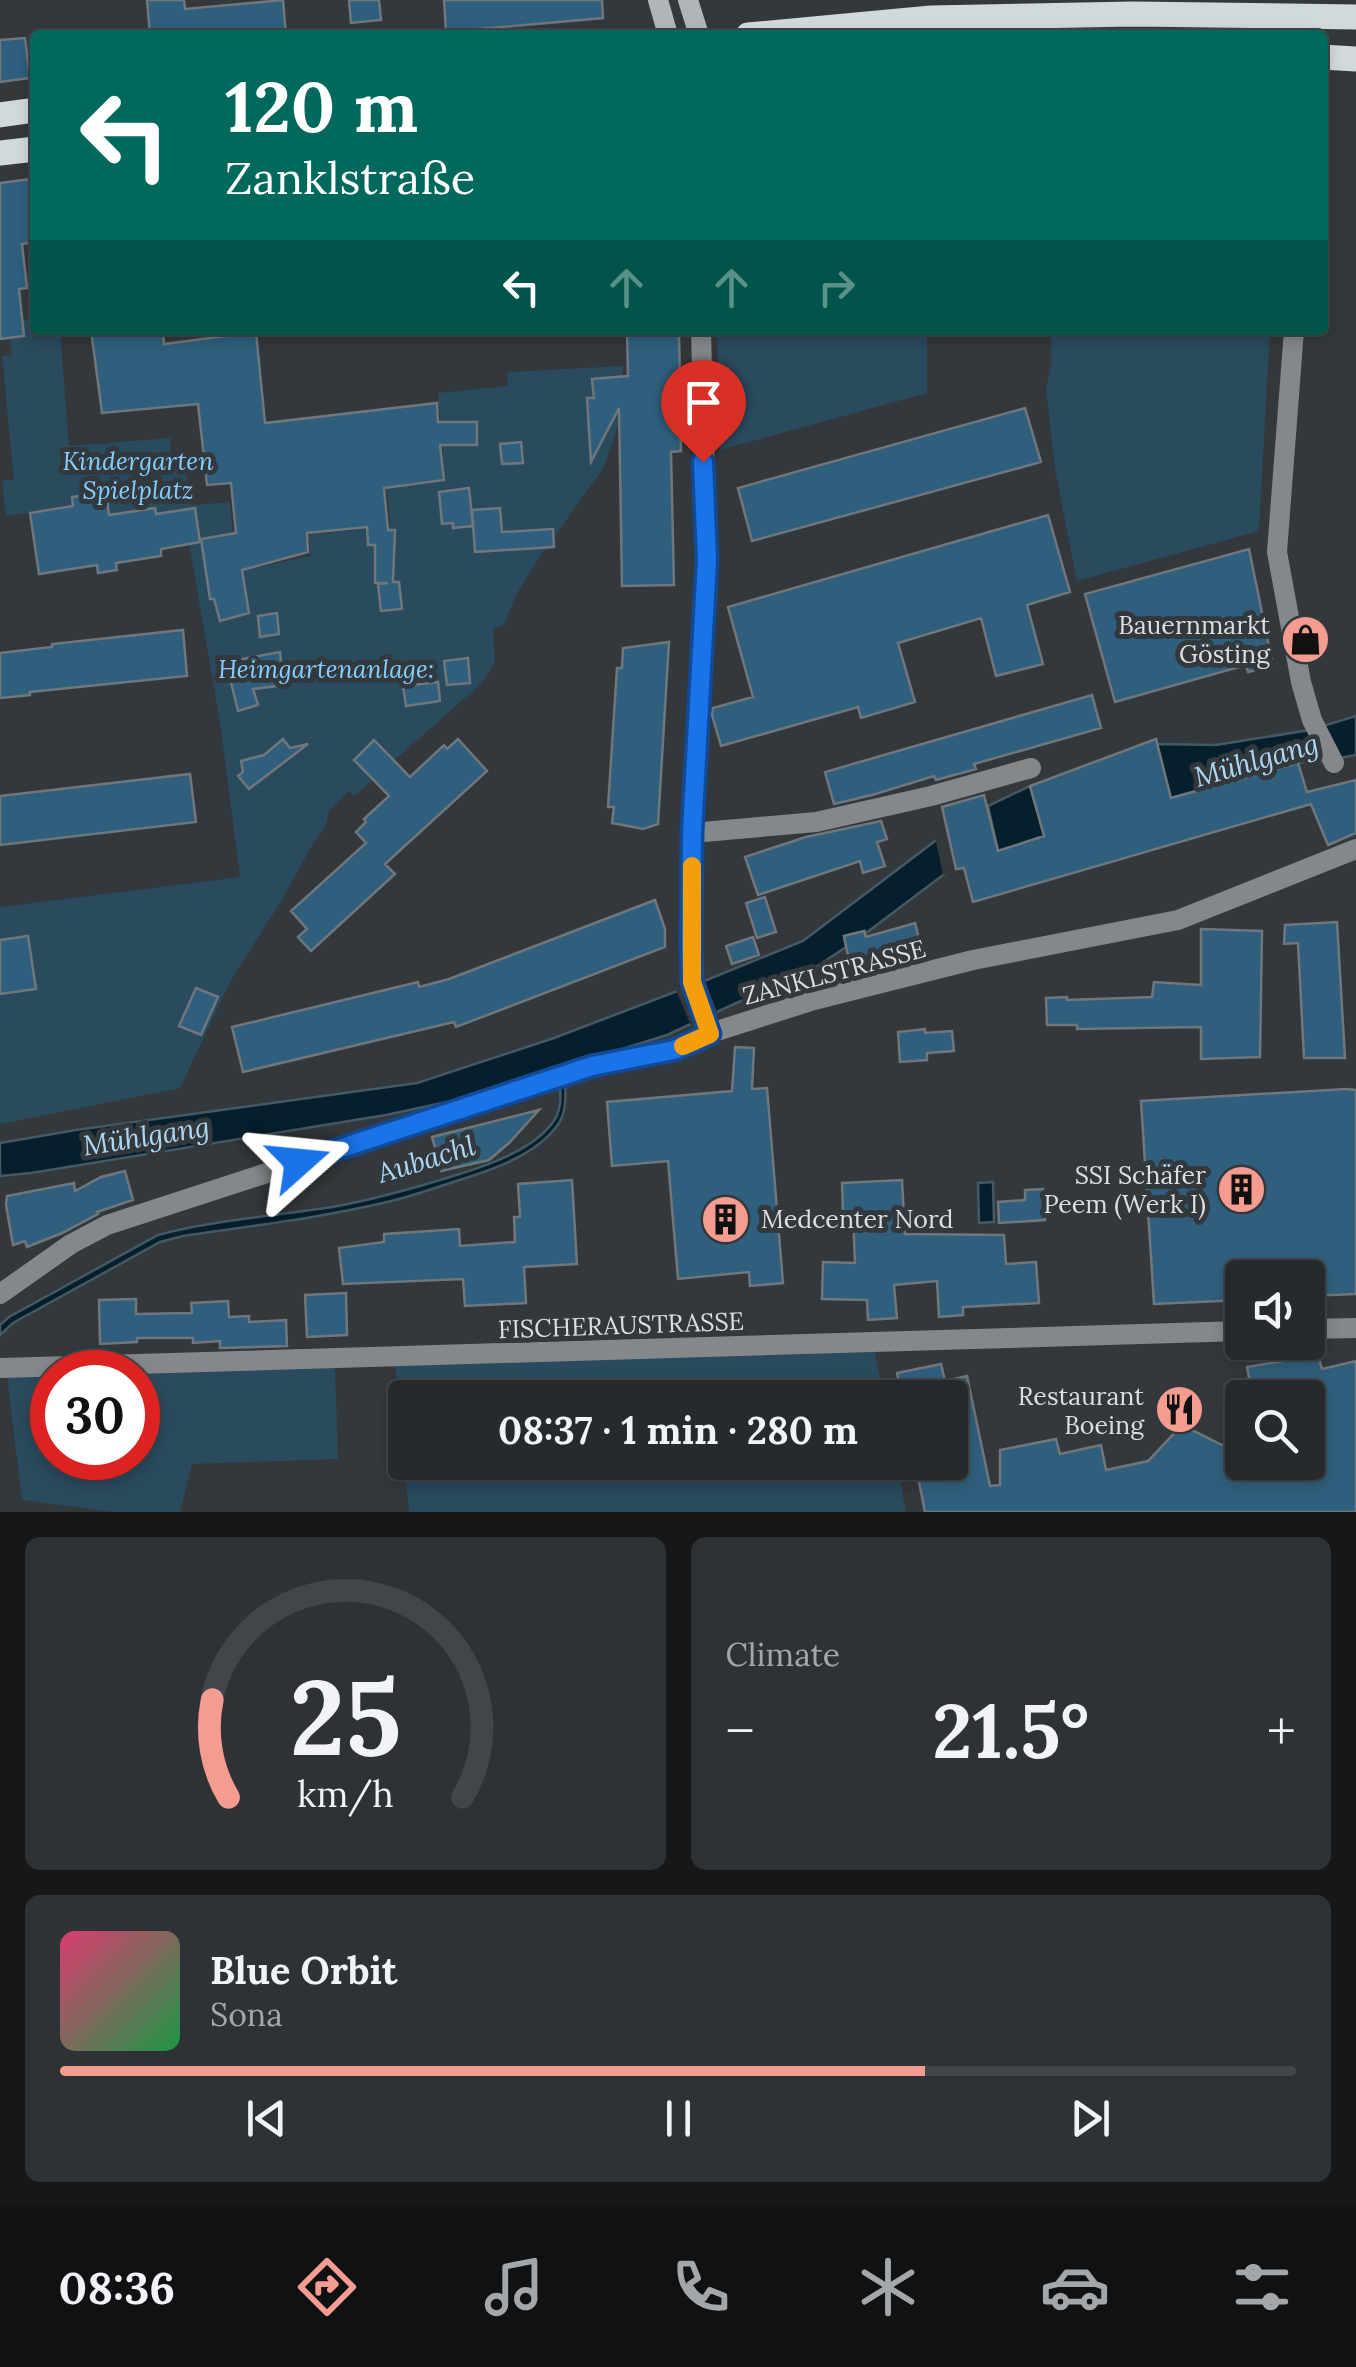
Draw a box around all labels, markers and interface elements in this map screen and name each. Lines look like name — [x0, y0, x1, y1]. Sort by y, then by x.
text: 120 m — [225, 62, 418, 151]
icon: left — [60, 70, 190, 200]
text: Zanklstraße — [225, 149, 475, 206]
icon: left — [494, 260, 549, 315]
icon: ahead — [599, 260, 654, 315]
icon: ahead — [704, 260, 759, 315]
icon: right — [809, 260, 864, 315]
pin — [661, 360, 746, 463]
icon: arrive — [676, 375, 731, 430]
park label: Kindergarten Spielplatz — [62, 445, 214, 506]
place label: Bauernmarkt Gösting — [1118, 609, 1271, 670]
shop icon: Bauernmarkt Gösting — [1279, 613, 1331, 665]
park label: Heimgartenanlage: — [218, 653, 434, 685]
water label: Mühlgang — [1190, 725, 1322, 795]
street label: ZANKLSTRASSE — [739, 932, 929, 1012]
water label: Mühlgang — [80, 1108, 212, 1164]
position arrow — [247, 1110, 351, 1214]
water label: Aubachl — [372, 1127, 479, 1191]
place label: SSI Schäfer Peem (Werk I) — [1043, 1159, 1206, 1220]
building icon: SSI Schäfer Peem (Werk I) — [1215, 1163, 1267, 1215]
building icon: Medcenter Nord — [700, 1193, 752, 1245]
place label: Medcenter Nord — [761, 1203, 954, 1235]
map controls — [1225, 1260, 1325, 1480]
button: sound — [1225, 1260, 1325, 1360]
street label: FISCHERAUSTRASSE — [497, 1305, 745, 1345]
speed limit sign: 30 — [30, 1350, 160, 1480]
place label: Restaurant Boeing — [1018, 1380, 1145, 1441]
button: search — [1225, 1380, 1325, 1480]
restaurant icon: Restaurant Boeing — [1153, 1384, 1205, 1436]
text: 08:37 · 1 min · 280 m — [498, 1406, 858, 1454]
text: Climate — [726, 1634, 840, 1675]
text: 25 — [289, 1650, 401, 1783]
text: 21.5° — [932, 1683, 1089, 1779]
text: − — [726, 1696, 755, 1766]
text: + — [1267, 1696, 1296, 1766]
text: km/h — [297, 1771, 394, 1817]
text: Blue Orbit — [210, 1946, 397, 1994]
text: Sona — [210, 1994, 283, 2035]
icon: previous — [239, 2091, 294, 2146]
icon: pause — [651, 2091, 706, 2146]
icon: next — [1063, 2091, 1118, 2146]
icon: directions — [292, 2252, 362, 2322]
icon: music — [479, 2252, 549, 2322]
icon: phone — [666, 2252, 736, 2322]
icon: climate — [853, 2252, 923, 2322]
icon: car — [1040, 2252, 1110, 2322]
icon: filters — [1227, 2252, 1297, 2322]
text: 08:36 — [59, 2259, 175, 2316]

